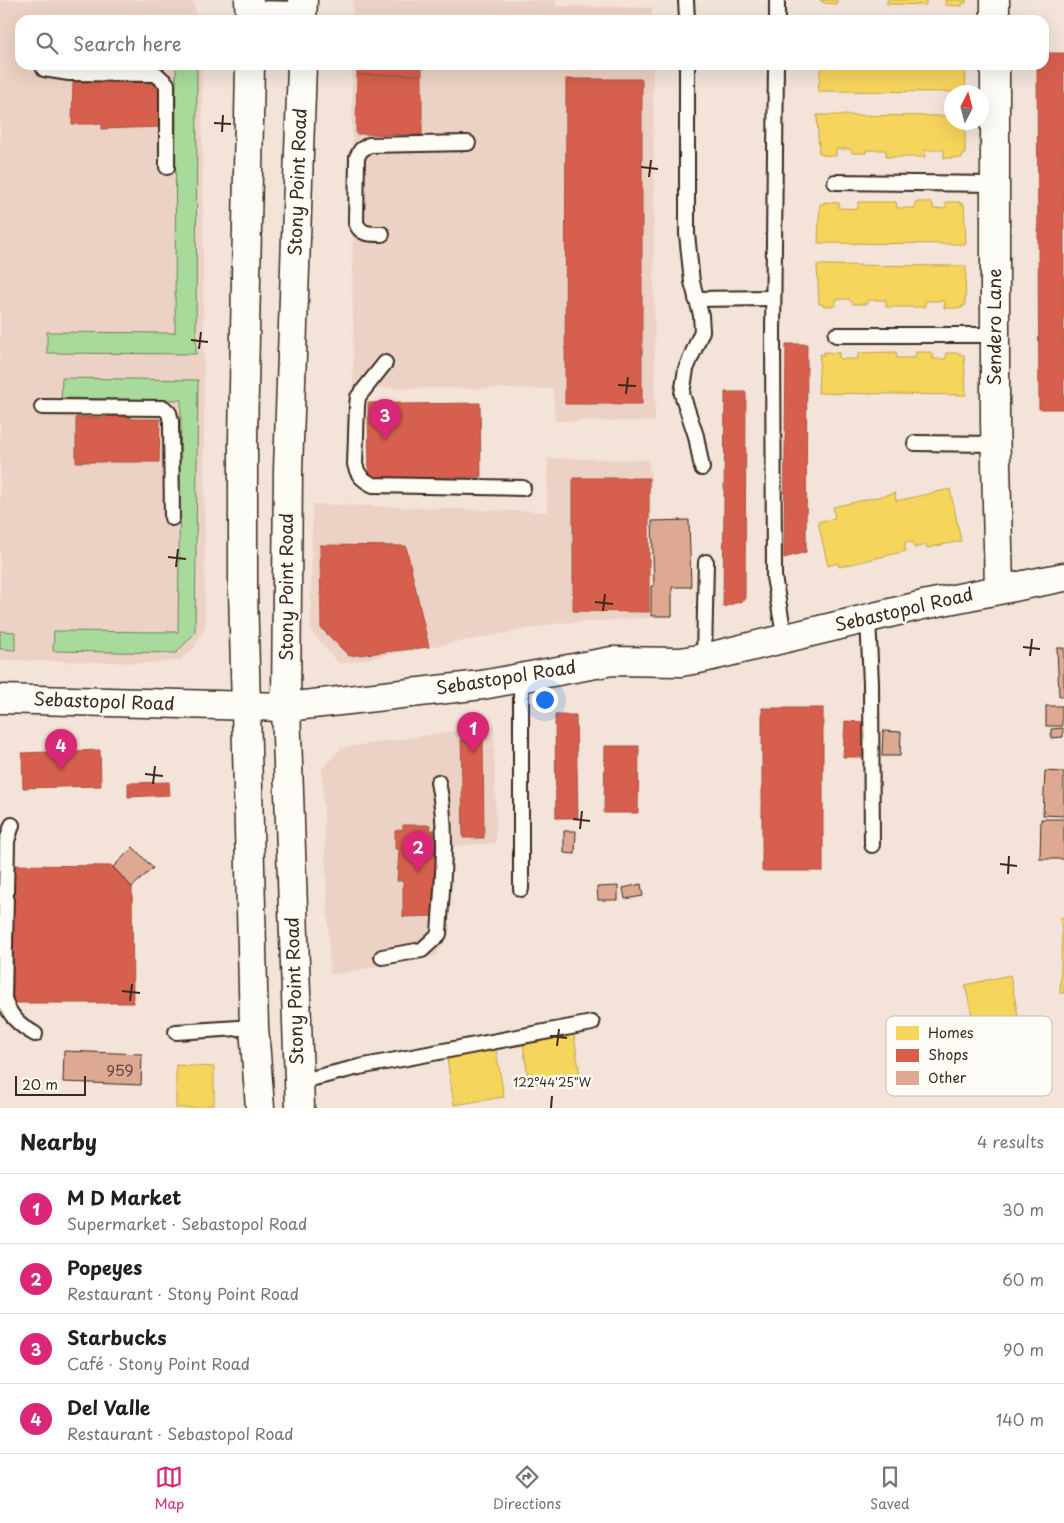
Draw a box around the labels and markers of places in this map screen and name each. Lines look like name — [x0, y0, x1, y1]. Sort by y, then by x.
pin: 3 — [369, 399, 401, 440]
pin: 1 — [457, 712, 489, 753]
pin: 4 — [45, 729, 77, 770]
pin: 2 — [402, 831, 434, 872]

